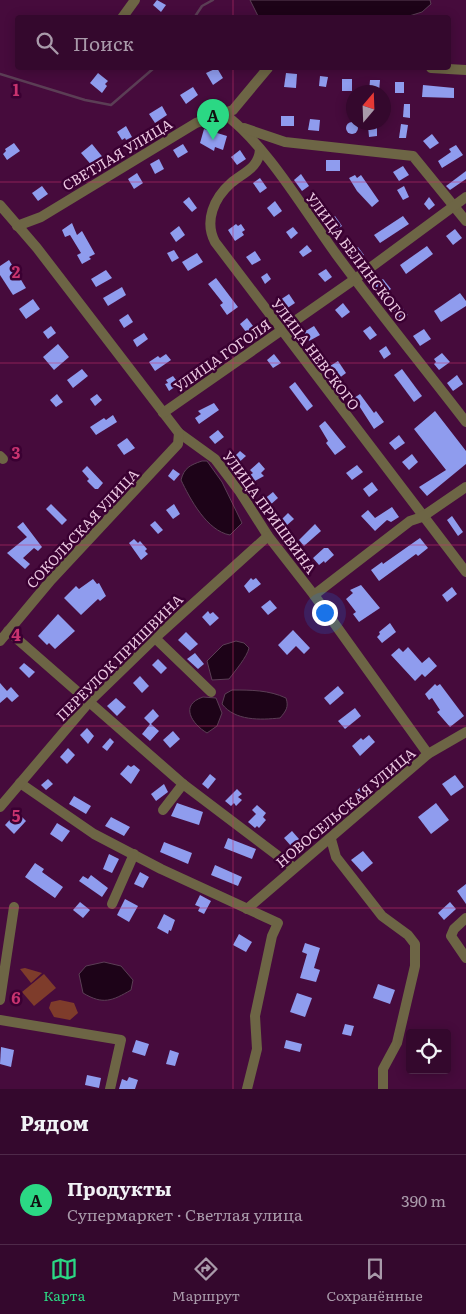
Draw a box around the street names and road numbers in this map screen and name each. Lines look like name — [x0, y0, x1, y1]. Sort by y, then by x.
street label: СВЕТЛАЯ УЛИЦА — [58, 113, 176, 195]
street label: УЛИЦА БЕЛИНСКОГО — [302, 188, 412, 326]
street label: УЛИЦА НЕВСКОГО — [267, 294, 365, 414]
street label: УЛИЦА ГОГОЛЯ — [170, 314, 274, 396]
street label: УЛИЦА ПРИШВИНА — [219, 447, 322, 578]
street label: СОКОЛЬСКАЯ УЛИЦА — [21, 463, 143, 592]
street label: ПЕРЕУЛОК ПРИШВИНА — [51, 589, 187, 725]
street label: НОВОСЕЛЬСКАЯ УЛИЦА — [271, 742, 420, 871]

